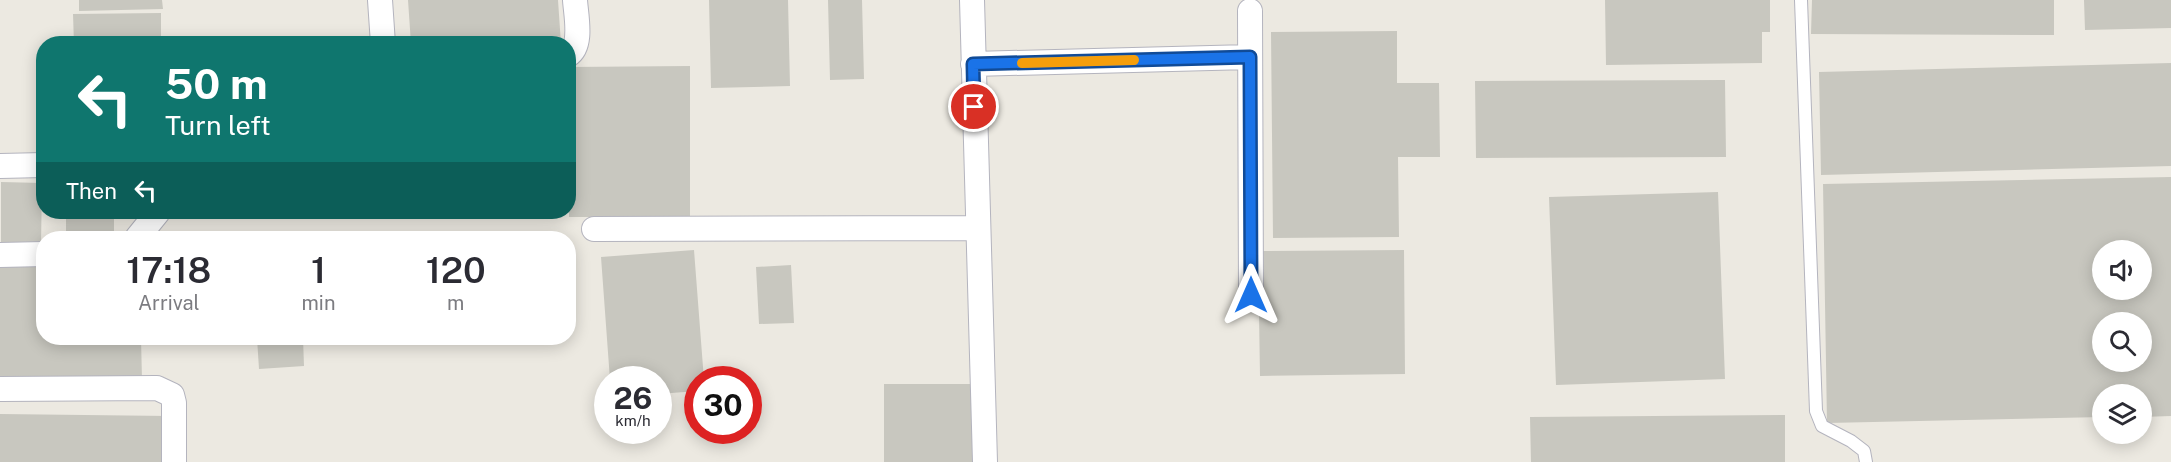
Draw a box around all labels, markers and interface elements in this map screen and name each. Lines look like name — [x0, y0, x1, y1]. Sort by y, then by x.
text: 50 m — [165, 59, 268, 108]
icon: left — [66, 60, 144, 138]
pin — [948, 81, 999, 132]
icon: arrive — [957, 90, 990, 123]
text: Turn left — [165, 109, 271, 141]
icon: left — [129, 174, 162, 207]
text: Then — [66, 178, 117, 204]
map controls — [2092, 240, 2152, 444]
button: sound — [2092, 240, 2152, 300]
text: 17:18 — [126, 249, 211, 291]
text: 1 — [311, 249, 326, 291]
text: 120 — [426, 249, 486, 291]
position arrow — [1219, 263, 1283, 327]
text: Arrival — [138, 291, 200, 315]
text: min — [302, 291, 335, 315]
text: m — [447, 291, 464, 315]
button: search — [2092, 312, 2152, 372]
speed limit sign: 30 — [684, 366, 762, 444]
text: 26 — [614, 380, 652, 416]
button: layers — [2092, 384, 2152, 444]
text: km/h — [615, 412, 651, 429]

